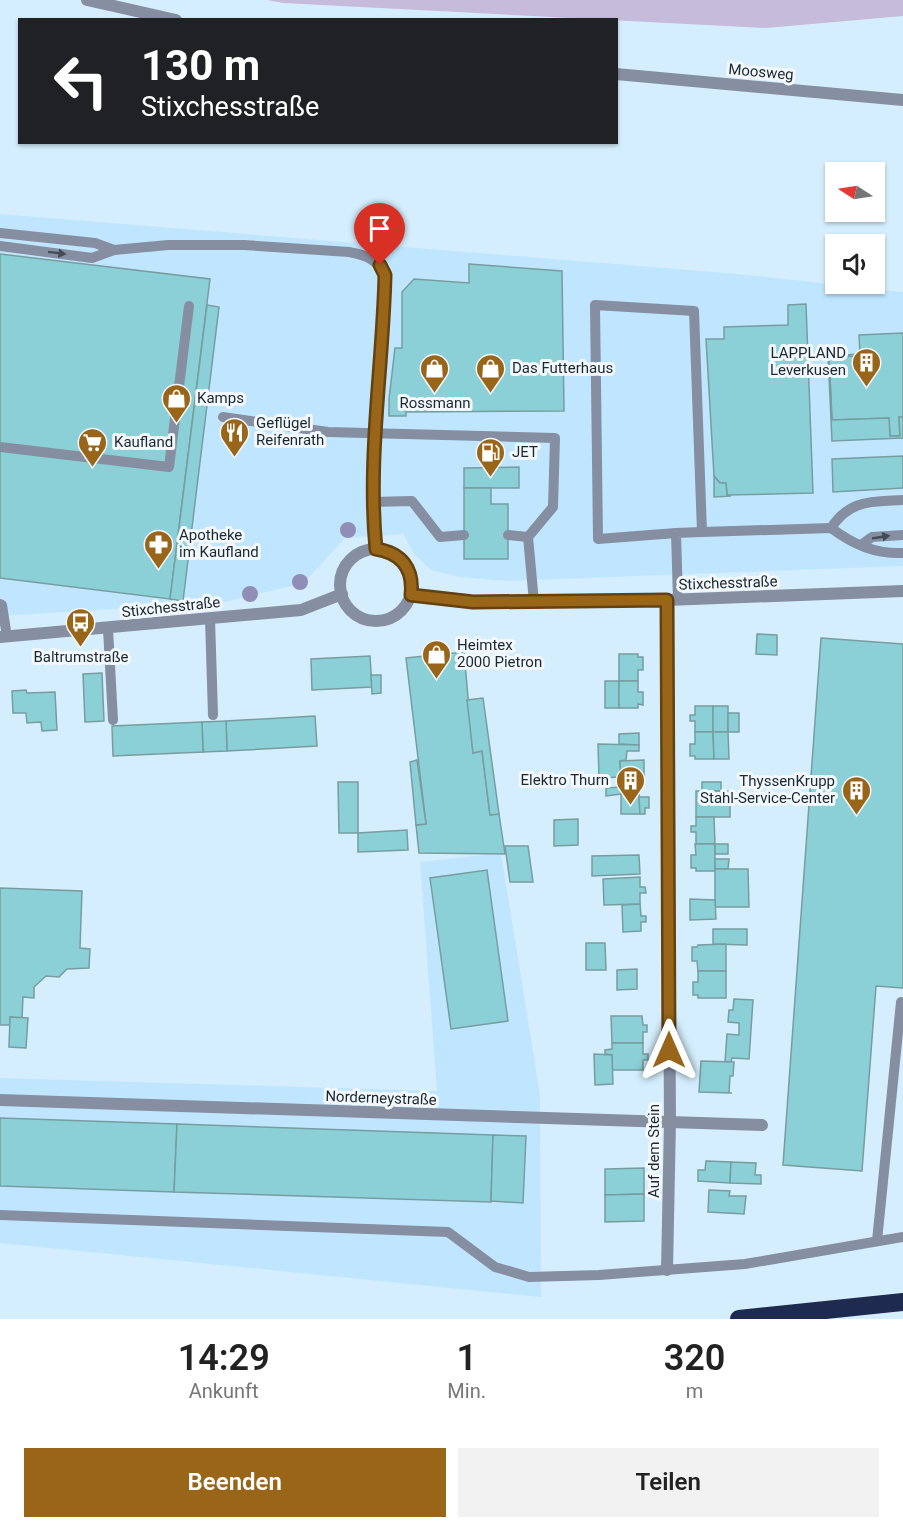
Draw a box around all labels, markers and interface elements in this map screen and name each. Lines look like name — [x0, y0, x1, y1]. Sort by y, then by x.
text: 130 m — [141, 41, 260, 90]
icon: left — [42, 42, 120, 120]
street label: Moosweg — [728, 60, 794, 84]
text: Stixchesstraße — [141, 91, 319, 123]
north arrow — [825, 162, 885, 222]
map controls — [825, 162, 885, 294]
pin — [354, 203, 405, 265]
icon: arrive — [363, 212, 396, 245]
button: sound — [825, 234, 885, 294]
one-way arrow — [48, 249, 67, 258]
place label: LAPPLAND Leverkusen — [770, 344, 846, 379]
building icon: LAPPLAND Leverkusen — [851, 346, 883, 388]
shop icon: Rossmann — [419, 352, 451, 394]
shop icon: Das Futterhaus — [475, 352, 507, 394]
place label: Das Futterhaus — [512, 359, 613, 377]
shop icon: Kamps — [160, 382, 192, 424]
place label: Kamps — [197, 389, 244, 407]
place label: Rossmann — [399, 394, 471, 412]
place label: Geflügel Reifenrath — [256, 414, 324, 449]
restaurant icon: Geflügel Reifenrath — [219, 416, 251, 458]
supermarket icon: Kaufland — [77, 426, 109, 468]
place label: Kaufland — [114, 433, 173, 451]
fuel station icon: JET — [475, 436, 507, 478]
place label: JET — [512, 443, 538, 461]
place label: Apotheke im Kaufland — [179, 526, 259, 561]
pharmacy icon: Apotheke im Kaufland — [142, 528, 174, 570]
one-way arrow — [872, 532, 891, 541]
street label: Stixchesstraße — [678, 572, 778, 594]
street label: Stixchesstraße — [121, 593, 221, 621]
bus stop icon: Baltrumstraße — [65, 606, 97, 648]
place label: Heimtex 2000 Pietron — [457, 636, 542, 671]
shop icon: Heimtex 2000 Pietron — [420, 638, 452, 680]
place label: Baltrumstraße — [33, 648, 129, 666]
building icon: Elektro Thurn — [614, 764, 646, 806]
place label: Elektro Thurn — [521, 771, 609, 789]
place label: ThyssenKrupp Stahl-Service-Center — [700, 772, 835, 807]
building icon: ThyssenKrupp Stahl-Service-Center — [840, 774, 872, 816]
position arrow — [637, 1018, 701, 1082]
street label: Norderneystraße — [325, 1087, 437, 1109]
street label: Auf dem Stein — [645, 1104, 663, 1198]
text: 14:29 — [178, 1337, 270, 1379]
text: 1 — [456, 1337, 477, 1379]
text: 320 — [664, 1337, 725, 1379]
text: Ankunft — [189, 1379, 259, 1403]
text: Min. — [447, 1379, 486, 1403]
text: m — [686, 1379, 703, 1403]
button: Beenden — [24, 1448, 446, 1517]
button: Teilen — [458, 1448, 879, 1517]

